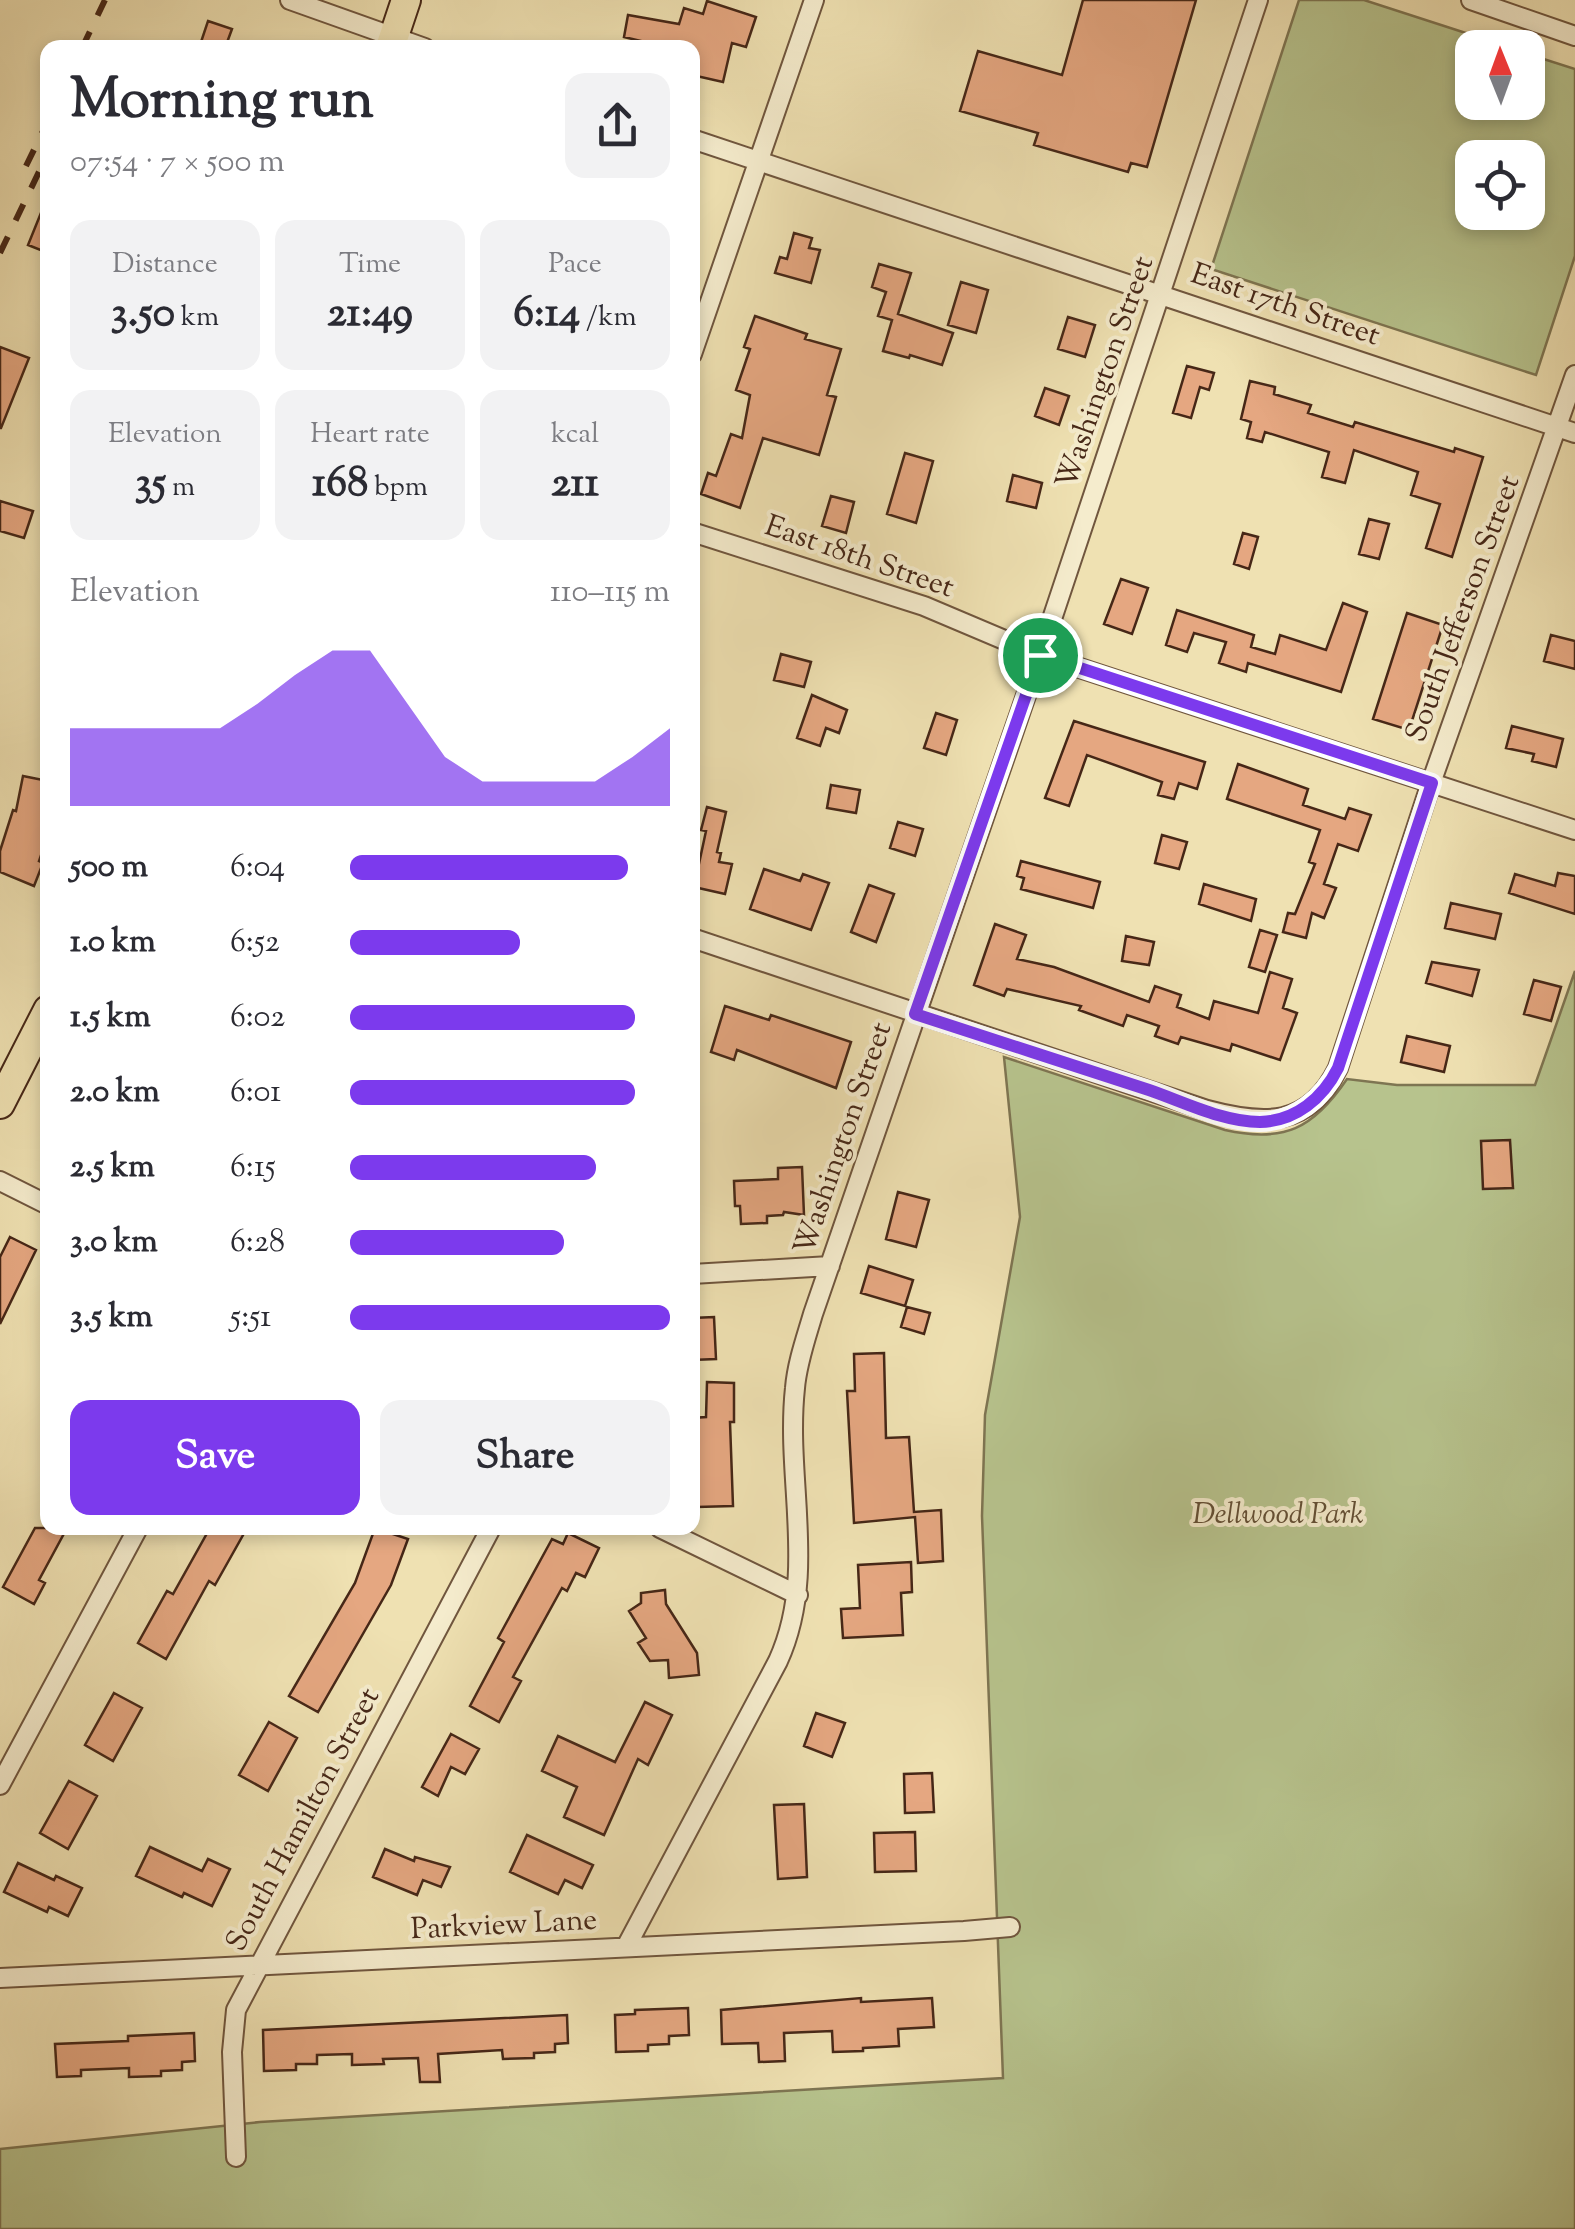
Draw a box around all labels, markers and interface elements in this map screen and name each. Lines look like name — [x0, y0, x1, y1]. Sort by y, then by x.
north arrow — [1455, 30, 1545, 120]
map controls — [1455, 30, 1545, 230]
text: Morning run — [70, 63, 374, 142]
button: share — [565, 73, 670, 178]
text: 07:54 · 7 × 500 m — [70, 140, 285, 186]
button: locate — [1455, 140, 1545, 230]
text: Distance — [112, 245, 218, 285]
text: Time — [339, 245, 401, 285]
text: Pace — [548, 245, 602, 285]
street label: Washington Street — [1046, 251, 1166, 495]
street label: East 17th Street — [1185, 254, 1385, 358]
text: 3.50 — [111, 285, 175, 345]
text: 21:49 — [327, 285, 413, 345]
text: 6:14 — [513, 285, 580, 345]
text: km — [175, 298, 219, 338]
text: /km — [580, 298, 637, 338]
text: Elevation — [108, 415, 222, 455]
text: Heart rate — [310, 415, 430, 455]
text: kcal — [551, 415, 599, 455]
text: 35 — [135, 455, 166, 515]
text: 168 — [312, 455, 368, 515]
text: 211 — [551, 455, 599, 515]
text: m — [166, 468, 195, 508]
text: bpm — [368, 468, 428, 508]
street label: South Jefferson Street — [1396, 470, 1532, 748]
street label: East 18th Street — [759, 506, 959, 610]
text: Elevation — [70, 570, 200, 616]
text: 110–115 m — [550, 570, 670, 616]
pin — [998, 613, 1083, 698]
icon: arrive — [1013, 628, 1068, 683]
text: 500 m — [70, 845, 148, 891]
text: 6:04 — [230, 845, 285, 891]
text: 1.0 km — [70, 920, 156, 966]
text: 6:52 — [230, 920, 280, 966]
text: 1.5 km — [70, 995, 151, 1041]
text: 6:02 — [230, 995, 285, 1041]
street label: Washington Street — [784, 1017, 904, 1261]
text: 2.0 km — [70, 1070, 160, 1116]
text: 6:01 — [230, 1070, 281, 1116]
text: 2.5 km — [70, 1145, 155, 1191]
text: 6:15 — [230, 1145, 276, 1191]
text: 3.0 km — [70, 1220, 158, 1266]
text: 6:28 — [230, 1220, 285, 1266]
text: 3.5 km — [70, 1295, 153, 1341]
text: 5:51 — [230, 1295, 271, 1341]
button: Save — [70, 1400, 360, 1515]
button: Share — [380, 1400, 670, 1515]
park label: Dellwood Park — [1193, 1494, 1363, 1537]
street label: South Hamilton Street — [216, 1681, 392, 1959]
street label: Parkview Lane — [410, 1900, 598, 1952]

